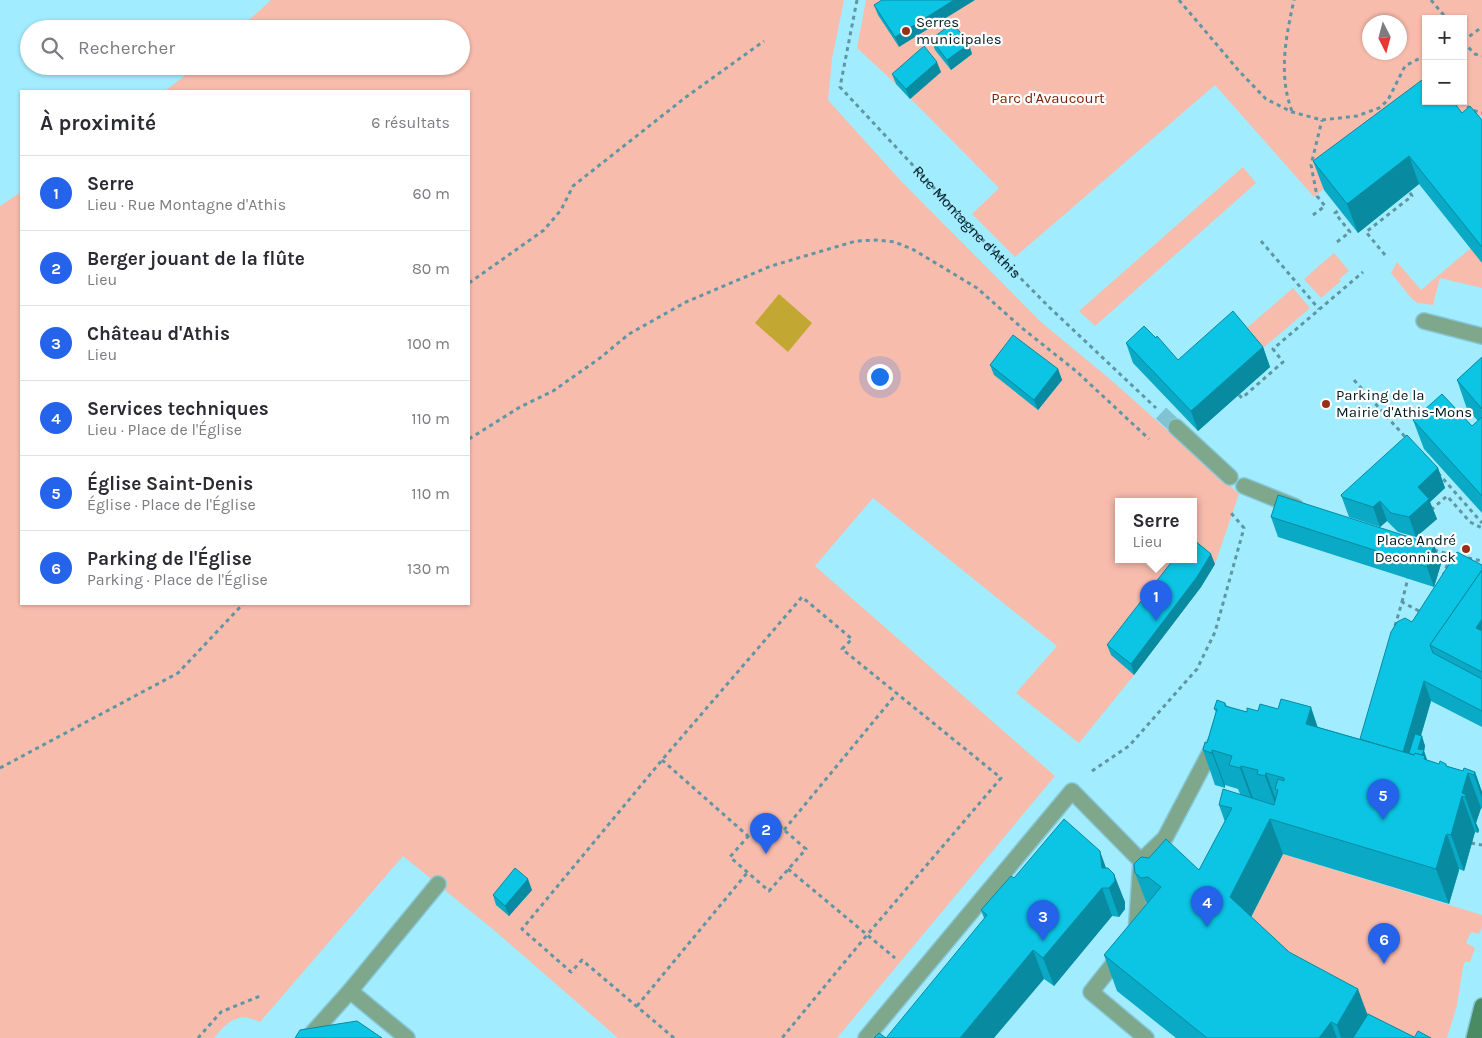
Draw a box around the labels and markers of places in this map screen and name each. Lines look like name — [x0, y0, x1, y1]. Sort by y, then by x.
place label: Serres municipales — [916, 13, 1002, 48]
marker: Serres municipales — [900, 25, 912, 37]
place label: Parking de la Mairie d'Athis-Mons — [1336, 386, 1472, 421]
marker: Parking de la Mairie d'Athis-Mons — [1320, 398, 1332, 410]
place label: Place André Deconninck — [1375, 531, 1456, 566]
marker: Place André Deconninck — [1460, 543, 1472, 555]
pin: 1 — [1140, 580, 1172, 621]
pin: 5 — [1367, 779, 1399, 820]
pin: 2 — [750, 813, 782, 854]
pin: 4 — [1191, 886, 1223, 927]
pin: 3 — [1027, 900, 1059, 941]
pin: 6 — [1368, 923, 1400, 964]

